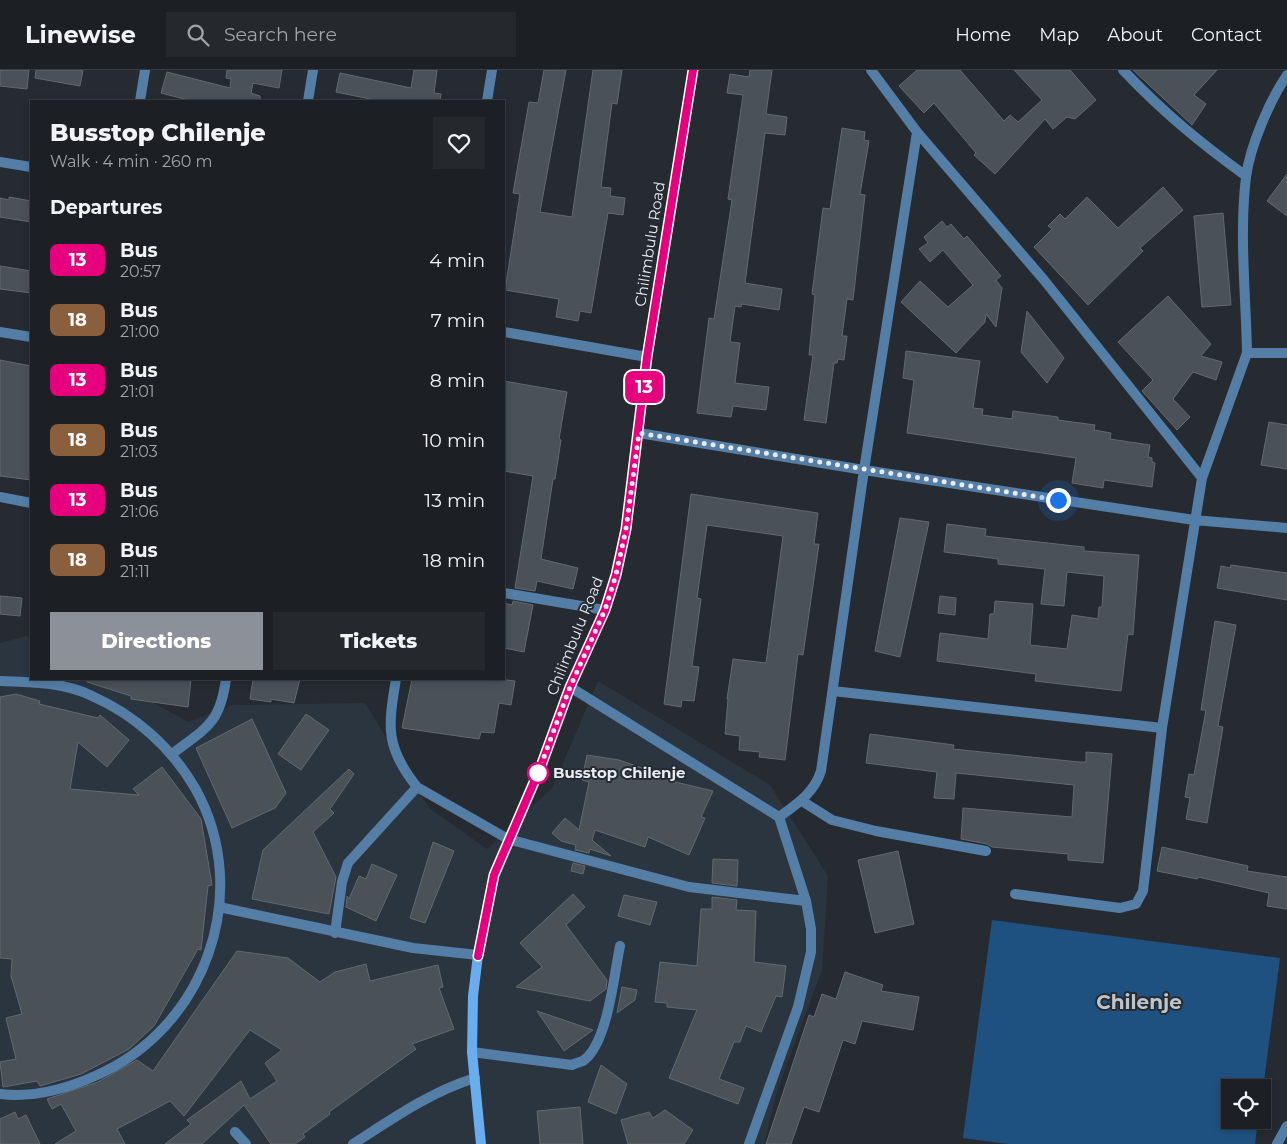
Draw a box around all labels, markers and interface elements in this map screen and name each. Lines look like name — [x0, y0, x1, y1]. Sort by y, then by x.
search box — [166, 12, 516, 57]
text: Linewise — [25, 20, 136, 49]
icon: search — [184, 21, 212, 49]
text: Search here — [224, 23, 337, 46]
text: Home — [955, 24, 1011, 46]
text: Map — [1039, 24, 1079, 46]
text: About — [1107, 24, 1163, 46]
text: Contact — [1191, 24, 1262, 46]
button: heart — [433, 117, 485, 169]
text: Busstop Chilenje — [50, 118, 266, 147]
text: Walk · 4 min · 260 m — [50, 152, 212, 171]
street label: Chilimbulu Road — [630, 180, 669, 308]
text: Departures — [50, 196, 162, 219]
text: Bus — [120, 239, 158, 262]
text: 13 — [69, 249, 86, 271]
text: 4 min — [429, 249, 485, 272]
text: 20:57 — [120, 262, 161, 281]
text: Bus — [120, 299, 158, 322]
text: 18 — [68, 309, 87, 331]
text: 7 min — [431, 309, 485, 332]
text: 21:00 — [120, 322, 159, 341]
text: Bus — [120, 359, 158, 382]
text: 13 — [69, 369, 86, 391]
text: 8 min — [430, 369, 485, 392]
line badge: 13 — [622, 371, 666, 403]
text: 13 — [635, 376, 653, 398]
text: 21:01 — [120, 382, 155, 401]
text: Bus — [120, 419, 158, 442]
text: 18 — [68, 429, 87, 451]
text: 10 min — [422, 429, 485, 452]
text: 21:03 — [120, 442, 158, 461]
text: Bus — [120, 479, 158, 502]
your location — [1046, 488, 1071, 513]
text: 13 — [69, 489, 86, 511]
text: 13 min — [424, 489, 485, 512]
text: 21:06 — [120, 502, 159, 521]
text: Bus — [120, 539, 158, 562]
text: 18 — [68, 549, 87, 571]
text: 18 min — [423, 549, 485, 572]
text: 21:11 — [120, 562, 150, 581]
street label: Chilimbulu Road — [542, 574, 607, 698]
button: Directions — [50, 612, 263, 670]
button: Tickets — [273, 612, 485, 670]
marker: Busstop Chilenje — [527, 762, 549, 784]
place label: Busstop Chilenje — [553, 763, 686, 782]
district label: Chilenje — [1096, 990, 1182, 1014]
map controls — [1221, 1079, 1271, 1129]
button: locate — [1221, 1079, 1271, 1129]

